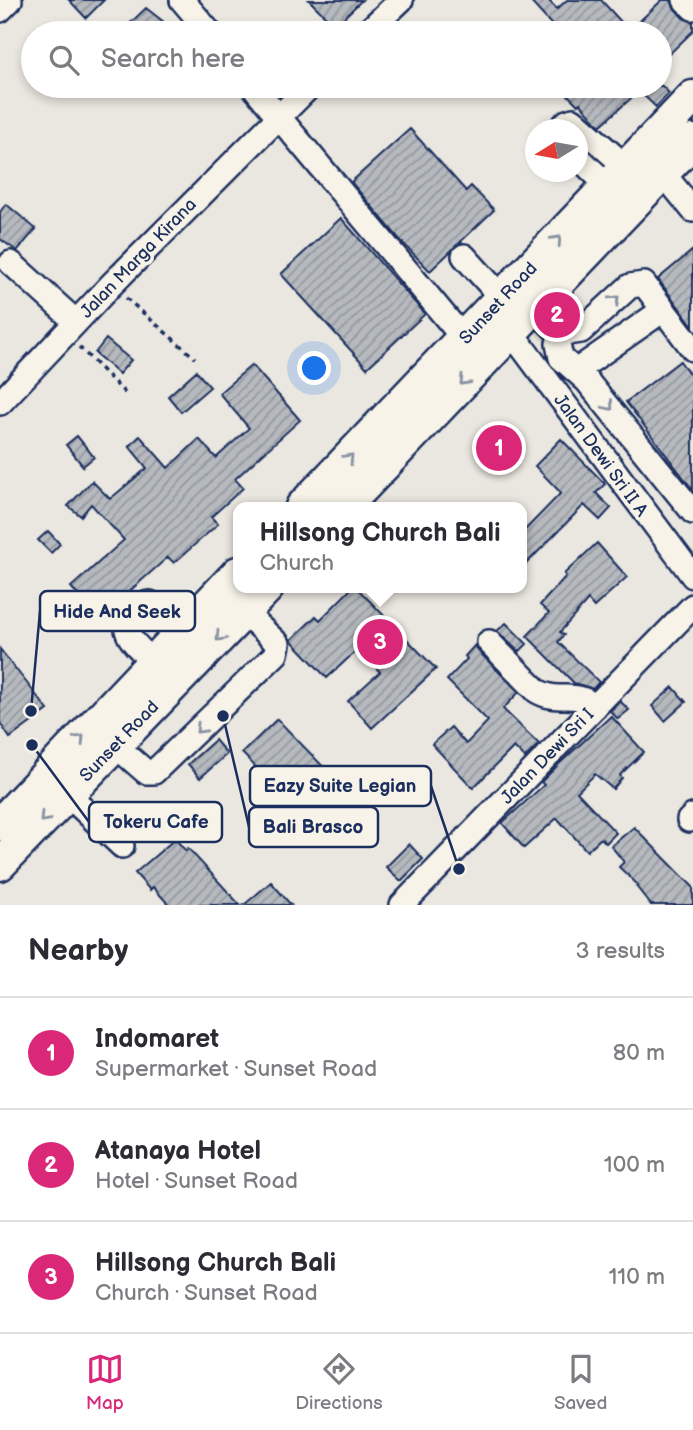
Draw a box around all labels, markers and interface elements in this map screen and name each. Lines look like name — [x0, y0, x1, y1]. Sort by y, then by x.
search box — [21, 21, 672, 98]
icon: search — [45, 41, 83, 79]
text: Search here — [101, 44, 245, 75]
north arrow — [525, 119, 588, 182]
street label: Jalan Marga Kirana — [76, 194, 201, 323]
one-way arrow — [548, 235, 561, 248]
street label: Sunset Road — [455, 258, 542, 349]
pin: 2 — [534, 289, 580, 341]
one-way arrow — [607, 295, 620, 308]
your location — [297, 351, 331, 385]
one-way arrow — [459, 373, 472, 386]
street label: Jalan Dewi Sri II A — [549, 390, 652, 521]
one-way arrow — [601, 398, 613, 411]
pin: 1 — [476, 422, 522, 474]
one-way arrow — [341, 453, 354, 466]
popup — [233, 502, 527, 593]
text: Hillsong Church Bali — [259, 518, 501, 549]
text: Church — [259, 549, 334, 577]
callout: Hide And Seek — [40, 591, 195, 631]
text: Hide And Seek — [53, 601, 181, 624]
pin: 3 — [357, 616, 403, 668]
one-way arrow — [215, 629, 228, 642]
street label: Sunset Road — [75, 696, 163, 786]
street label: Jalan Dewi Sri I — [496, 704, 598, 808]
one-way arrow — [196, 720, 209, 733]
one-way arrow — [72, 734, 85, 747]
callout: Eazy Suite Legian — [250, 766, 431, 806]
text: Eazy Suite Legian — [264, 775, 416, 798]
callout: Tokeru Cafe — [89, 802, 222, 842]
callout: Bali Brasco — [249, 807, 378, 847]
one-way arrow — [40, 810, 53, 823]
text: Tokeru Cafe — [103, 811, 209, 834]
text: Bali Brasco — [263, 816, 364, 839]
text: Nearby — [28, 933, 128, 969]
text: 3 results — [576, 937, 665, 965]
text: Indomaret — [95, 1024, 219, 1055]
text: 1 — [46, 1039, 56, 1067]
text: 80 m — [613, 1039, 665, 1067]
text: Supermarket · Sunset Road — [95, 1055, 377, 1083]
text: Atanaya Hotel — [95, 1136, 261, 1167]
text: 2 — [44, 1151, 58, 1179]
text: 100 m — [604, 1151, 665, 1179]
text: Hotel · Sunset Road — [95, 1167, 298, 1195]
text: Hillsong Church Bali — [95, 1248, 336, 1279]
text: 3 — [44, 1263, 58, 1291]
text: 110 m — [608, 1263, 665, 1291]
text: Church · Sunset Road — [95, 1279, 318, 1307]
tab: Map — [86, 1350, 124, 1415]
tab: Directions — [295, 1350, 383, 1415]
tab: Saved — [554, 1350, 607, 1415]

